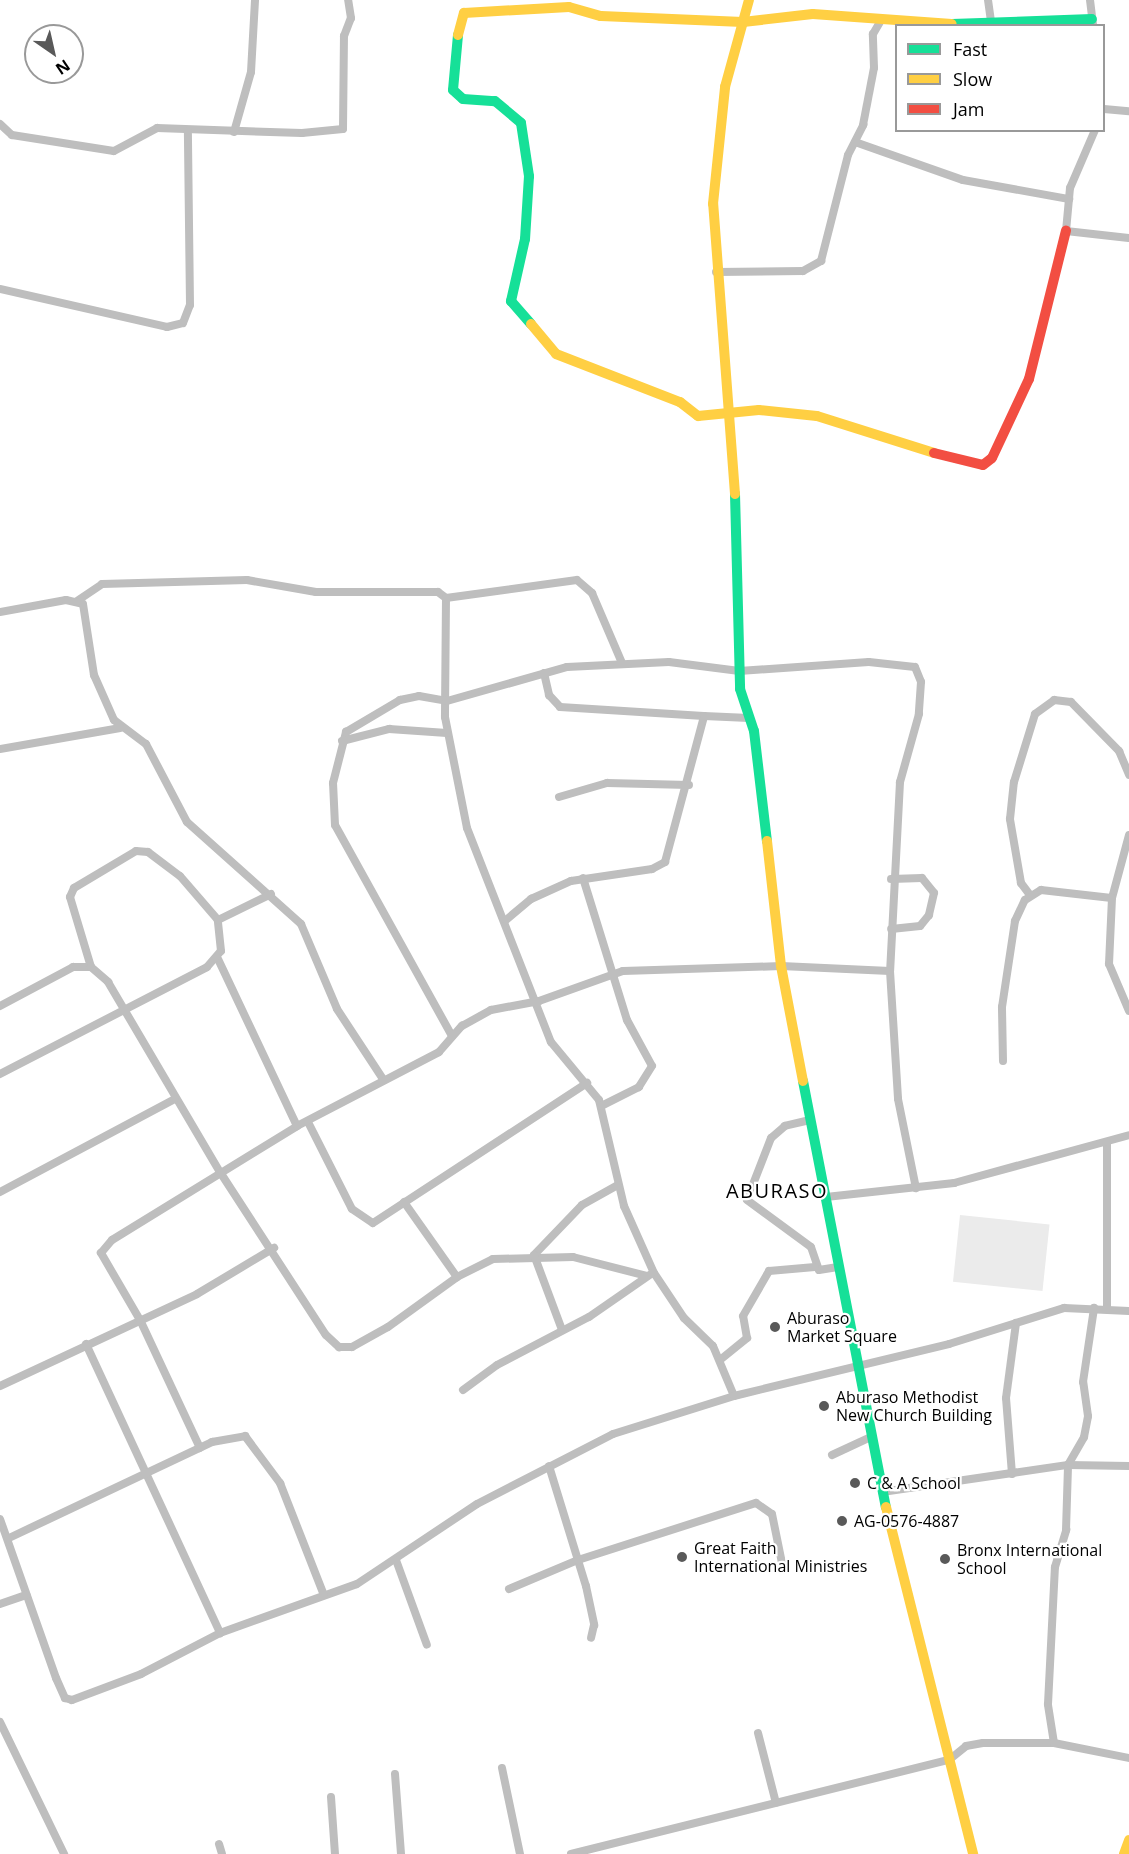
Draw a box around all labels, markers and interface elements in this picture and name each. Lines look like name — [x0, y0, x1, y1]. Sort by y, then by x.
north arrow — [24, 24, 84, 84]
legend — [895, 24, 1105, 132]
text: Fast — [953, 37, 987, 61]
text: N — [51, 55, 74, 80]
text: Slow — [953, 67, 992, 91]
text: Jam — [953, 97, 985, 121]
district label: ABURASO — [726, 1178, 828, 1202]
place label: Aburaso Market Square — [787, 1308, 897, 1346]
marker: Aburaso Market Square — [768, 1320, 782, 1334]
place label: Aburaso Methodist New Church Building — [836, 1387, 992, 1425]
marker: Aburaso Methodist New Church Building — [817, 1399, 831, 1413]
place label: C & A School — [867, 1473, 961, 1493]
marker: C & A School — [848, 1476, 862, 1490]
place label: AG-0576-4887 — [854, 1511, 959, 1531]
marker: AG-0576-4887 — [835, 1514, 849, 1528]
place label: Great Faith International Ministries — [694, 1538, 867, 1576]
place label: Bronx International School — [957, 1540, 1102, 1578]
marker: Great Faith International Ministries — [675, 1550, 689, 1564]
marker: Bronx International School — [938, 1552, 952, 1566]

